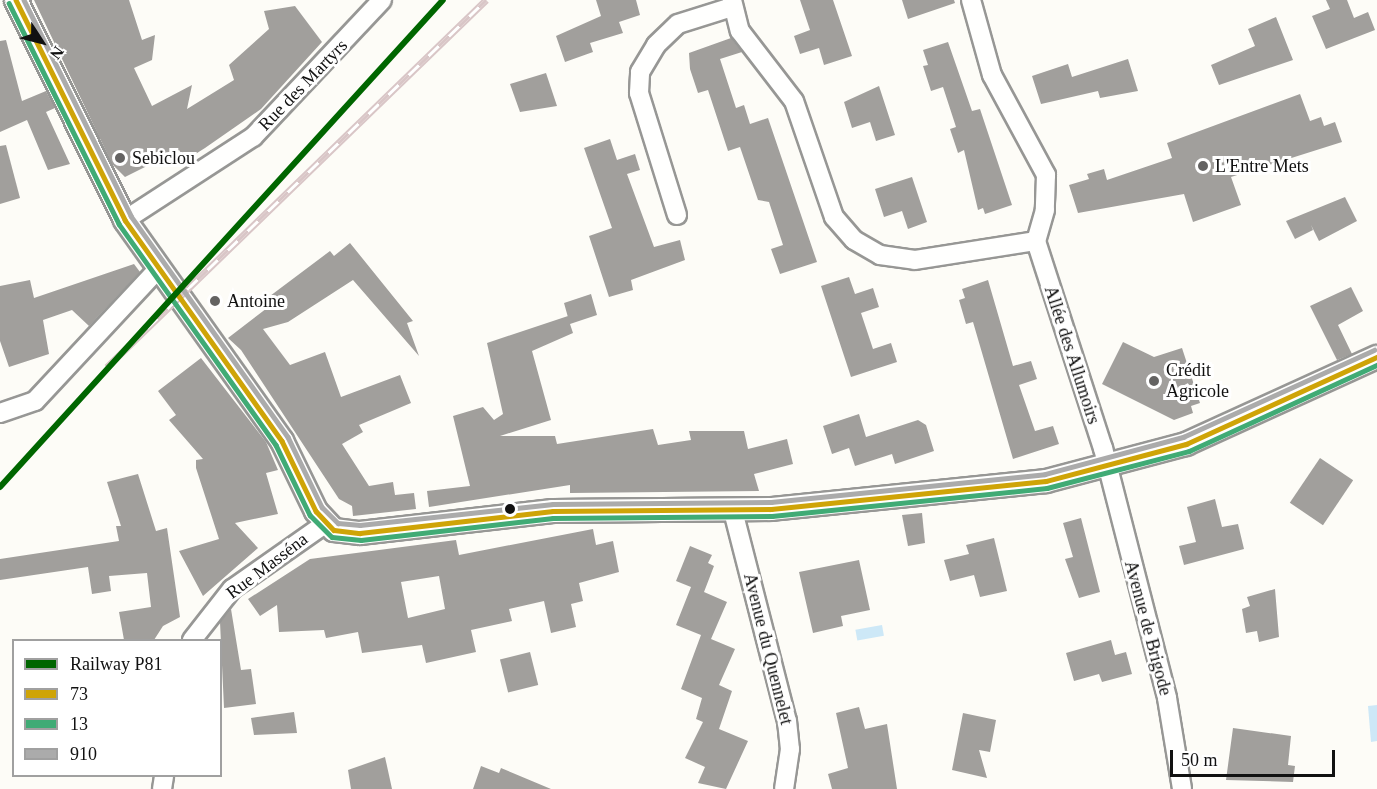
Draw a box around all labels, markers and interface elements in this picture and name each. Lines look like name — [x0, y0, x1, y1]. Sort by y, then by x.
north arrow — [12, 12, 72, 72]
street label: Rue des Martyrs — [254, 35, 352, 135]
text: N — [47, 43, 67, 63]
place label: Sebiclou — [132, 147, 195, 169]
marker: Sebiclou — [113, 151, 127, 165]
place label: L'Entre Mets — [1215, 155, 1309, 177]
marker: L'Entre Mets — [1196, 159, 1210, 173]
street label: Allée des Allumoirs — [1039, 283, 1105, 427]
place label: Antoine — [227, 290, 285, 312]
marker: Antoine — [208, 294, 222, 308]
place label: Crédit Agricole — [1166, 360, 1229, 403]
marker: Crédit Agricole — [1147, 374, 1161, 388]
unlabelled marker — [504, 503, 516, 515]
street label: Rue Masséna — [222, 528, 312, 604]
street label: Avenue de Brigode — [1120, 558, 1176, 698]
street label: Avenue du Quennelet — [739, 571, 797, 727]
legend — [12, 639, 222, 777]
text: Railway P81 — [70, 654, 163, 674]
text: 73 — [70, 684, 88, 704]
text: 13 — [70, 714, 88, 734]
scale bar — [1173, 738, 1338, 776]
text: 910 — [70, 744, 97, 764]
text: 50 m — [1181, 750, 1218, 770]

